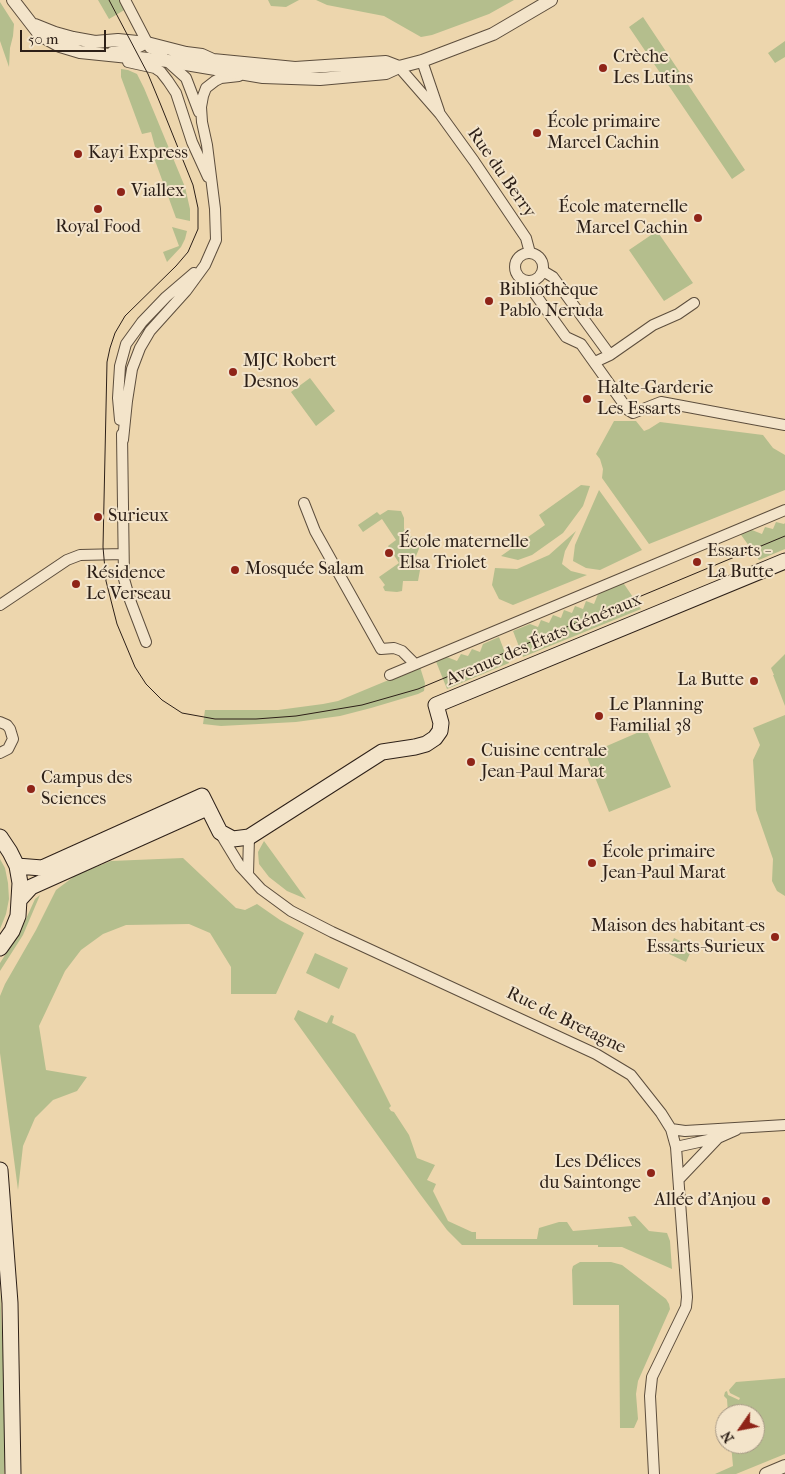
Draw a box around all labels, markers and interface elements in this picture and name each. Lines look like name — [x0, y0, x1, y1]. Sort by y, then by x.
scale bar — [22, 20, 109, 52]
text: 50 m — [28, 30, 58, 48]
place label: Crèche Les Lutins — [613, 47, 693, 90]
marker: Crèche Les Lutins — [597, 62, 609, 74]
place label: École primaire Marcel Cachin — [547, 112, 660, 154]
street label: Rue du Berry — [462, 124, 540, 222]
marker: École primaire Marcel Cachin — [531, 127, 543, 139]
place label: Kayi Express — [88, 143, 188, 165]
marker: Kayi Express — [72, 148, 84, 160]
place label: Viallex — [131, 181, 184, 203]
marker: Viallex — [115, 186, 127, 198]
place label: École maternelle Marcel Cachin — [558, 197, 688, 240]
marker: Royal Food — [92, 203, 104, 215]
marker: École maternelle Marcel Cachin — [692, 212, 704, 224]
place label: Royal Food — [55, 217, 141, 239]
place label: Bibliothèque Pablo Neruda — [499, 280, 603, 322]
marker: Bibliothèque Pablo Neruda — [483, 295, 495, 307]
place label: MJC Robert Desnos — [243, 351, 336, 394]
marker: MJC Robert Desnos — [227, 366, 239, 378]
place label: Halte-Garderie Les Essarts — [597, 378, 713, 420]
marker: Halte-Garderie Les Essarts — [581, 393, 593, 405]
place label: Surieux — [108, 506, 169, 528]
marker: Surieux — [92, 511, 104, 523]
place label: École maternelle Elsa Triolet — [399, 532, 529, 574]
place label: Essarts - La Butte — [707, 541, 774, 584]
marker: École maternelle Elsa Triolet — [383, 547, 395, 559]
marker: Essarts - La Butte — [691, 556, 703, 568]
place label: Mosquée Salam — [245, 559, 364, 581]
place label: Résidence Le Verseau — [86, 563, 171, 606]
marker: Mosquée Salam — [229, 564, 241, 576]
marker: Résidence Le Verseau — [70, 578, 82, 590]
street label: Avenue des États Généraux — [443, 589, 645, 691]
place label: La Butte — [677, 670, 744, 692]
marker: La Butte — [748, 675, 760, 687]
place label: Le Planning Familial 38 — [609, 695, 703, 738]
marker: Le Planning Familial 38 — [593, 710, 605, 722]
place label: Cuisine centrale Jean-Paul Marat — [481, 741, 607, 784]
marker: Cuisine centrale Jean-Paul Marat — [465, 756, 477, 768]
place label: Campus des Sciences — [41, 768, 132, 811]
marker: Campus des Sciences — [25, 783, 37, 795]
place label: École primaire Jean-Paul Marat — [602, 842, 726, 884]
marker: École primaire Jean-Paul Marat — [586, 857, 598, 869]
place label: Maison des habitant-es Essarts-Surieux — [591, 916, 765, 959]
marker: Maison des habitant-es Essarts-Surieux — [769, 931, 781, 943]
street label: Rue de Bretagne — [503, 983, 629, 1059]
place label: Les Délices du Saintonge — [540, 1152, 641, 1194]
marker: Les Délices du Saintonge — [645, 1167, 657, 1179]
place label: Allée d'Anjou — [654, 1190, 756, 1212]
marker: Allée d'Anjou — [760, 1195, 772, 1207]
north arrow — [715, 1404, 765, 1454]
text: N — [718, 1428, 738, 1446]

